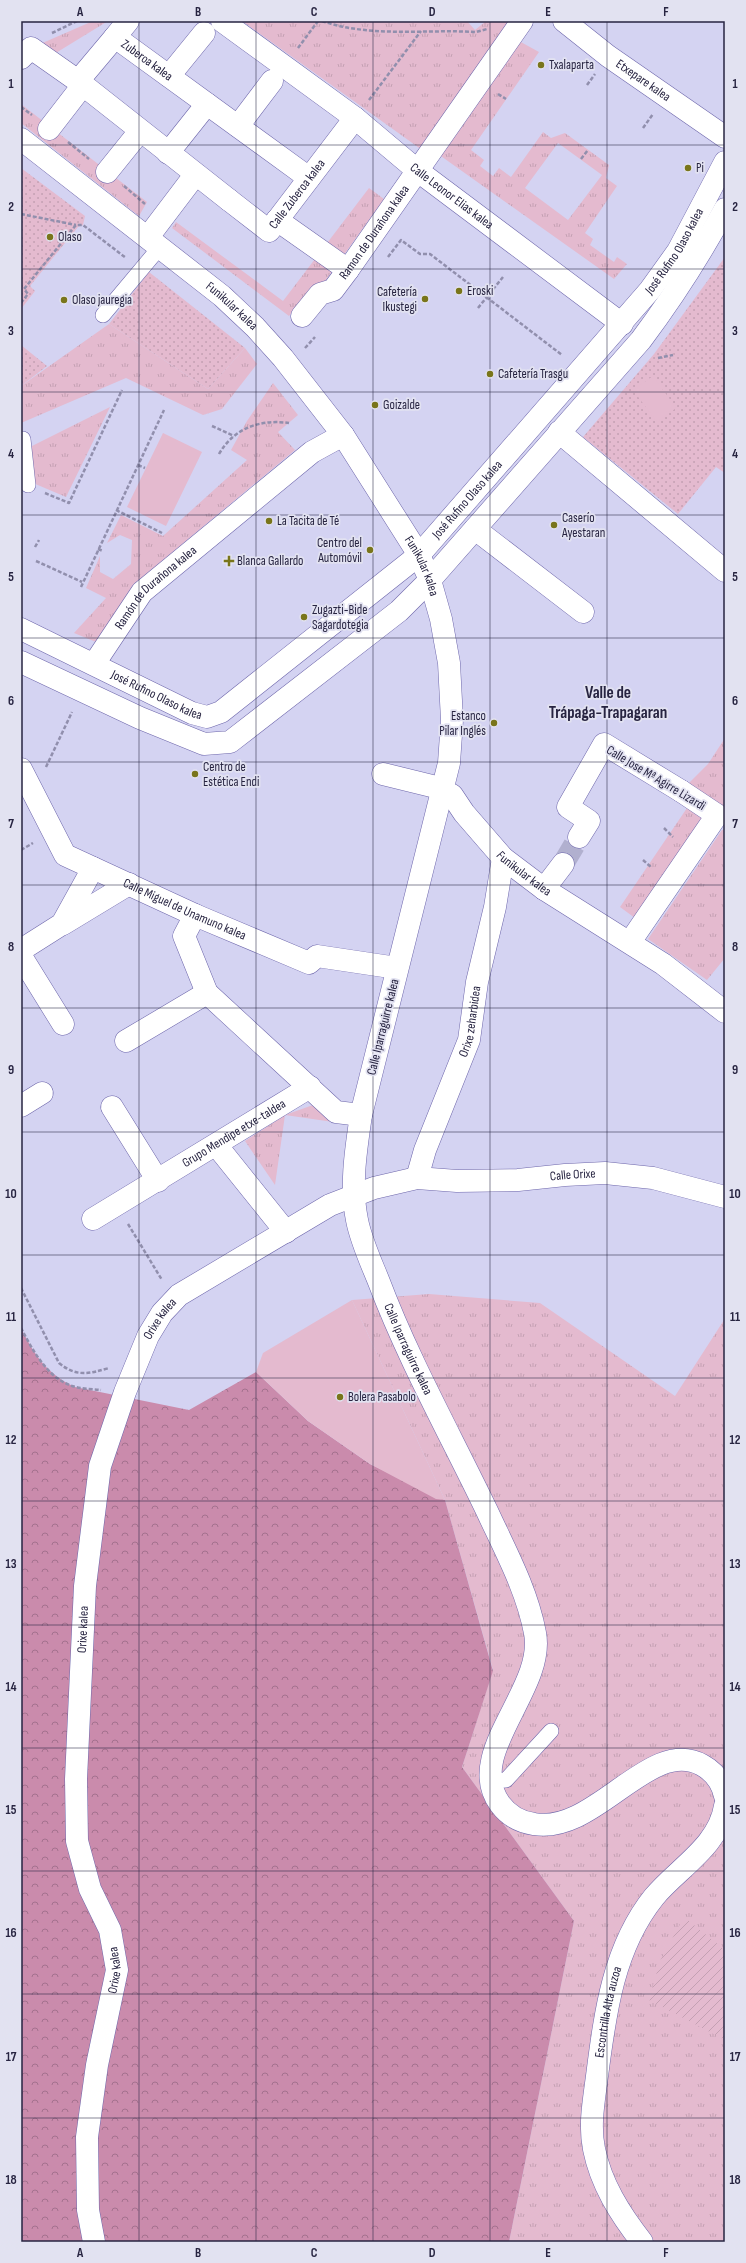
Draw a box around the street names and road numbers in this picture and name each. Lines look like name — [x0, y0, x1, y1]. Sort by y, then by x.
street label: Zuberoa kalea — [118, 36, 176, 84]
street label: Etxepare kalea — [613, 56, 674, 105]
street label: Calle Zuberoa kalea — [266, 156, 329, 232]
street label: Calle Leonor Elias kalea — [407, 160, 497, 233]
street label: Ramon de Durañona kalea — [336, 182, 413, 283]
street label: José Rufino Olaso kalea — [641, 205, 707, 299]
street label: Funikular kalea — [203, 278, 261, 334]
street label: José Rufino Olaso kalea — [428, 457, 506, 543]
street label: Funikular kalea — [401, 533, 442, 598]
street label: Ramón de Durañona kalea — [111, 542, 200, 633]
street label: José Rufino Olaso kalea — [108, 666, 204, 723]
street label: Calle Jose Mª Agirre Lizardi — [603, 742, 709, 814]
street label: Funikular kalea — [493, 848, 554, 899]
street label: Calle Miguel de Unamuno kalea — [121, 875, 249, 944]
street label: Calle Iparraguirre kalea — [363, 977, 403, 1077]
street label: Orixe zeharbidea — [455, 985, 484, 1059]
street label: Grupo Mendipe etxe-taldea — [179, 1096, 289, 1171]
street label: Calle Orixe — [549, 1165, 596, 1185]
street label: Orixe kalea — [140, 1295, 180, 1342]
street label: Calle Iparraguirre kalea — [380, 1301, 436, 1397]
street label: Orixe kalea — [74, 1606, 92, 1653]
street label: Orixe kalea — [104, 1946, 125, 1995]
street label: Escontrilla Alta auzoa — [591, 1964, 625, 2059]

